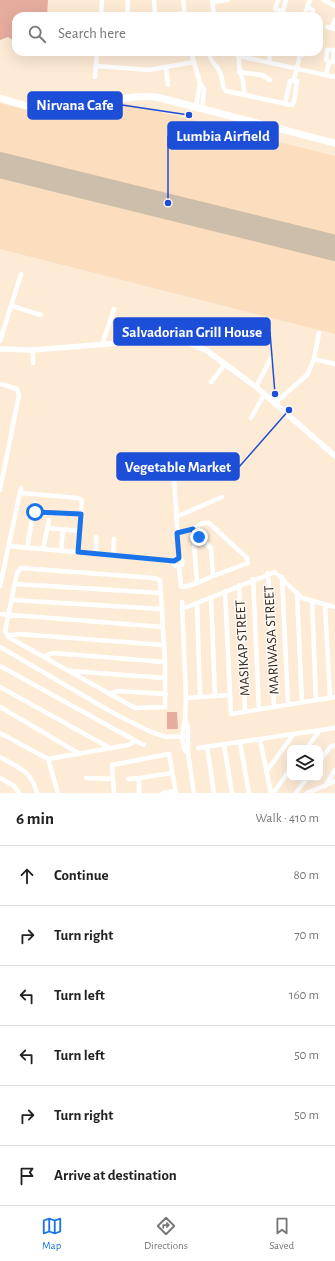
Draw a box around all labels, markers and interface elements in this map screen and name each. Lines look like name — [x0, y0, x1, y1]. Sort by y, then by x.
search box — [12, 12, 323, 56]
icon: search — [26, 23, 48, 45]
text: Search here — [58, 26, 126, 41]
callout: Nirvana Cafe — [28, 92, 122, 119]
text: Nirvana Cafe — [36, 98, 114, 113]
callout: Lumbia Airfield — [168, 122, 278, 149]
text: Lumbia Airfield — [176, 129, 270, 144]
callout: Salvadorian Grill House — [114, 318, 270, 345]
text: Salvadorian Grill House — [122, 325, 262, 340]
callout: Vegetable Market — [117, 453, 239, 480]
text: Vegetable Market — [125, 460, 231, 475]
route start — [26, 503, 44, 521]
route end — [190, 528, 208, 546]
street label: MARIWASA STREET — [262, 585, 282, 695]
street label: MASIKAP STREET — [233, 599, 253, 696]
map controls — [287, 745, 323, 781]
button: layers — [287, 745, 323, 781]
text: 6 min — [16, 810, 54, 827]
text: Walk · 410 m — [256, 812, 319, 825]
icon: ahead — [16, 865, 38, 887]
text: Continue — [54, 868, 109, 883]
text: 80 m — [293, 869, 319, 882]
icon: right — [16, 925, 38, 947]
text: Turn right — [54, 928, 113, 943]
text: 70 m — [294, 929, 319, 942]
icon: left — [16, 985, 38, 1007]
text: Turn left — [54, 988, 105, 1003]
text: 160 m — [289, 989, 319, 1002]
icon: left — [16, 1045, 38, 1067]
text: Turn left — [54, 1048, 105, 1063]
text: 50 m — [294, 1049, 319, 1062]
icon: right — [16, 1105, 38, 1127]
text: Turn right — [54, 1108, 113, 1123]
text: 50 m — [294, 1109, 319, 1122]
icon: arrive — [16, 1165, 38, 1187]
text: Arrive at destination — [54, 1168, 177, 1183]
tab: Map — [41, 1215, 63, 1252]
tab: Directions — [144, 1215, 188, 1252]
tab: Saved — [269, 1215, 294, 1252]

